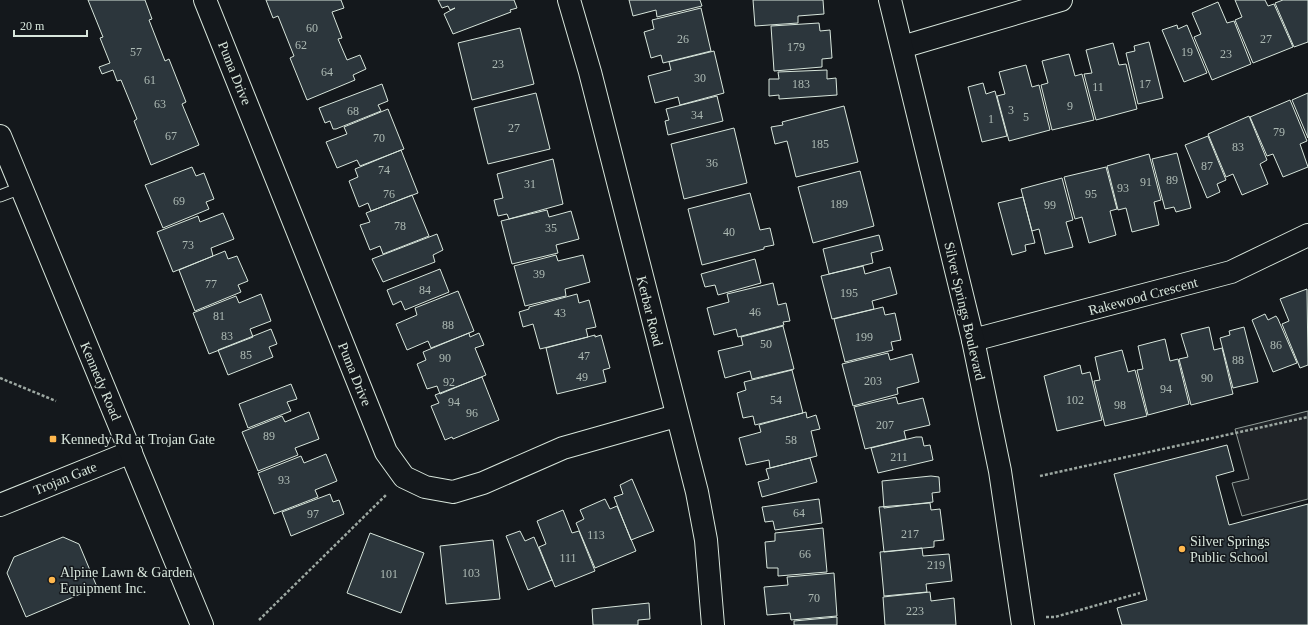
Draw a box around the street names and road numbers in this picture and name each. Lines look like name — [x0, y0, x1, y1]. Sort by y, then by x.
street label: Puma Drive — [215, 39, 254, 107]
street label: Silver Springs Boulevard — [941, 240, 988, 382]
street label: Kerbar Road — [634, 274, 665, 348]
street label: Rakewood Crescent — [1087, 275, 1199, 318]
street label: Kennedy Road — [77, 340, 124, 423]
street label: Puma Drive — [335, 340, 374, 408]
street label: Trojan Gate — [31, 459, 99, 498]

